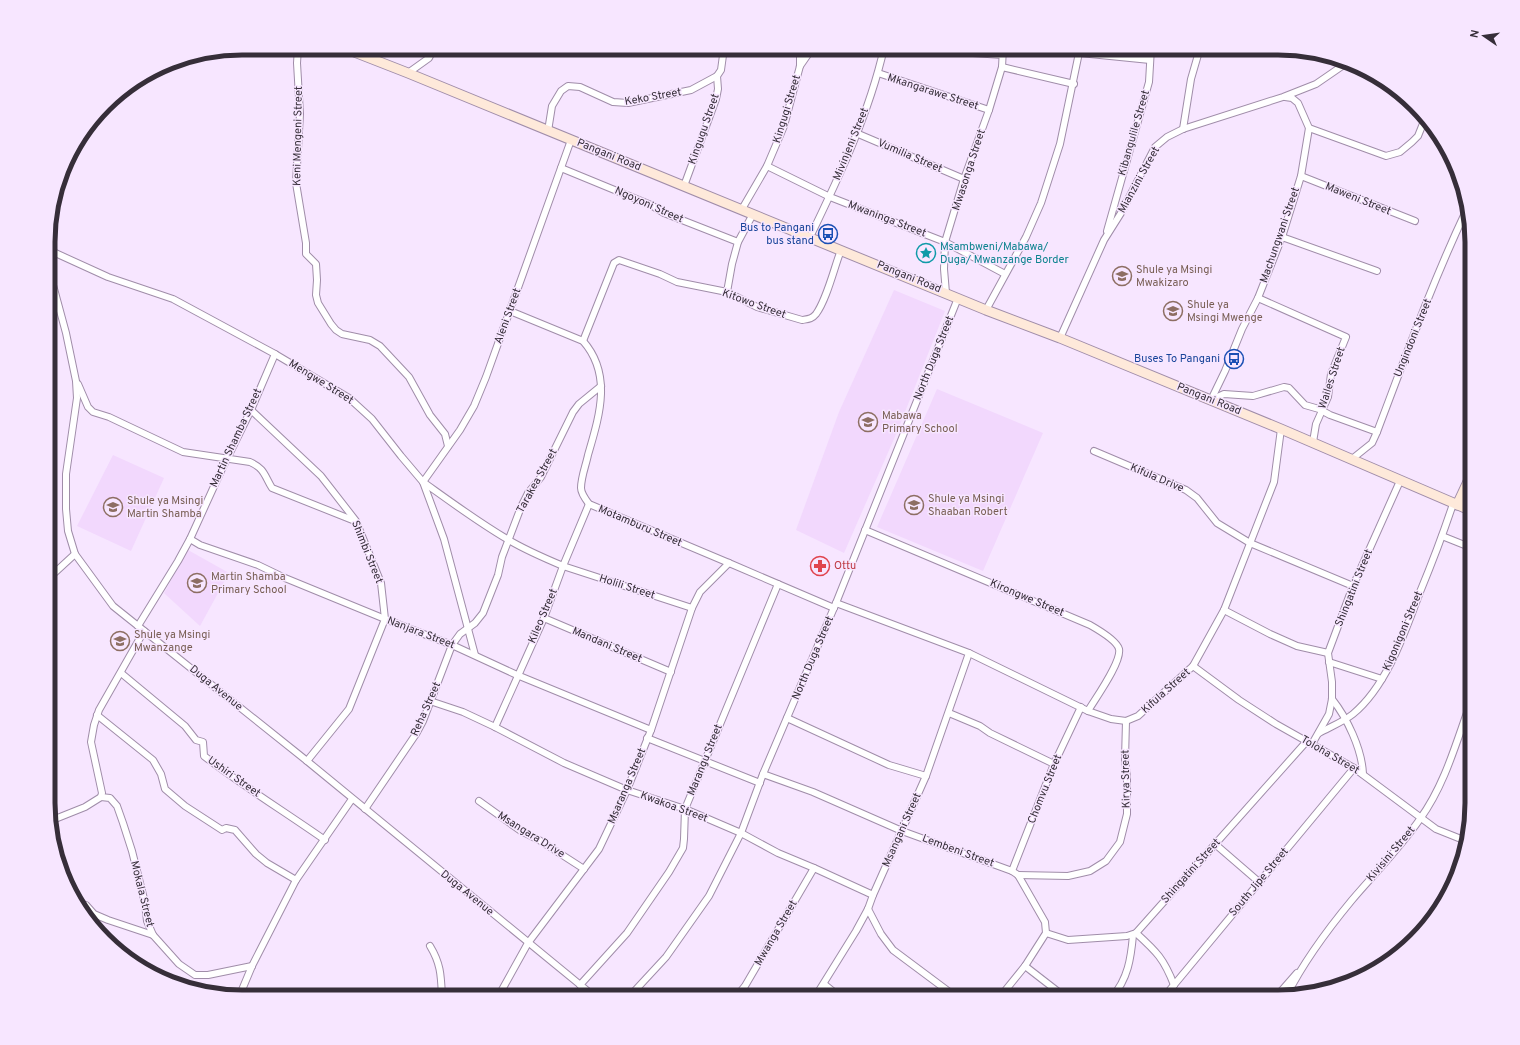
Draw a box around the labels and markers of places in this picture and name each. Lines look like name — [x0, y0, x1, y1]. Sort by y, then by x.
place label: Bus to Pangani bus stand — [740, 221, 814, 248]
bus stop icon: Bus to Pangani bus stand — [817, 223, 839, 245]
place label: Msambweni/Mabawa/ Duga/ Mwanzange Border — [940, 240, 1069, 267]
place icon: Msambweni/Mabawa/ Duga/ Mwanzange Border — [915, 242, 937, 264]
place label: Shule ya Msingi Mwakizaro — [1136, 263, 1212, 290]
school or university icon: Shule ya Msingi Mwakizaro — [1111, 265, 1133, 287]
place label: Shule ya Msingi Mwenge — [1187, 298, 1263, 325]
school or university icon: Shule ya Msingi Mwenge — [1162, 300, 1184, 322]
bus stop icon: Buses To Pangani — [1223, 348, 1245, 370]
place label: Buses To Pangani — [1134, 352, 1220, 366]
place label: Mabawa Primary School — [882, 409, 958, 436]
school or university icon: Mabawa Primary School — [857, 411, 879, 433]
place label: Shule ya Msingi Shaaban Robert — [928, 492, 1008, 519]
place label: Shule ya Msingi Martin Shamba — [127, 494, 203, 521]
school or university icon: Shule ya Msingi Shaaban Robert — [903, 494, 925, 516]
school or university icon: Shule ya Msingi Martin Shamba — [102, 496, 124, 518]
pharmacy icon: Ottu — [809, 555, 831, 577]
place label: Ottu — [834, 559, 856, 573]
place label: Martin Shamba Primary School — [211, 570, 287, 597]
school or university icon: Martin Shamba Primary School — [186, 572, 208, 594]
place label: Shule ya Msingi Mwanzange — [134, 628, 210, 655]
school or university icon: Shule ya Msingi Mwanzange — [109, 630, 131, 652]

